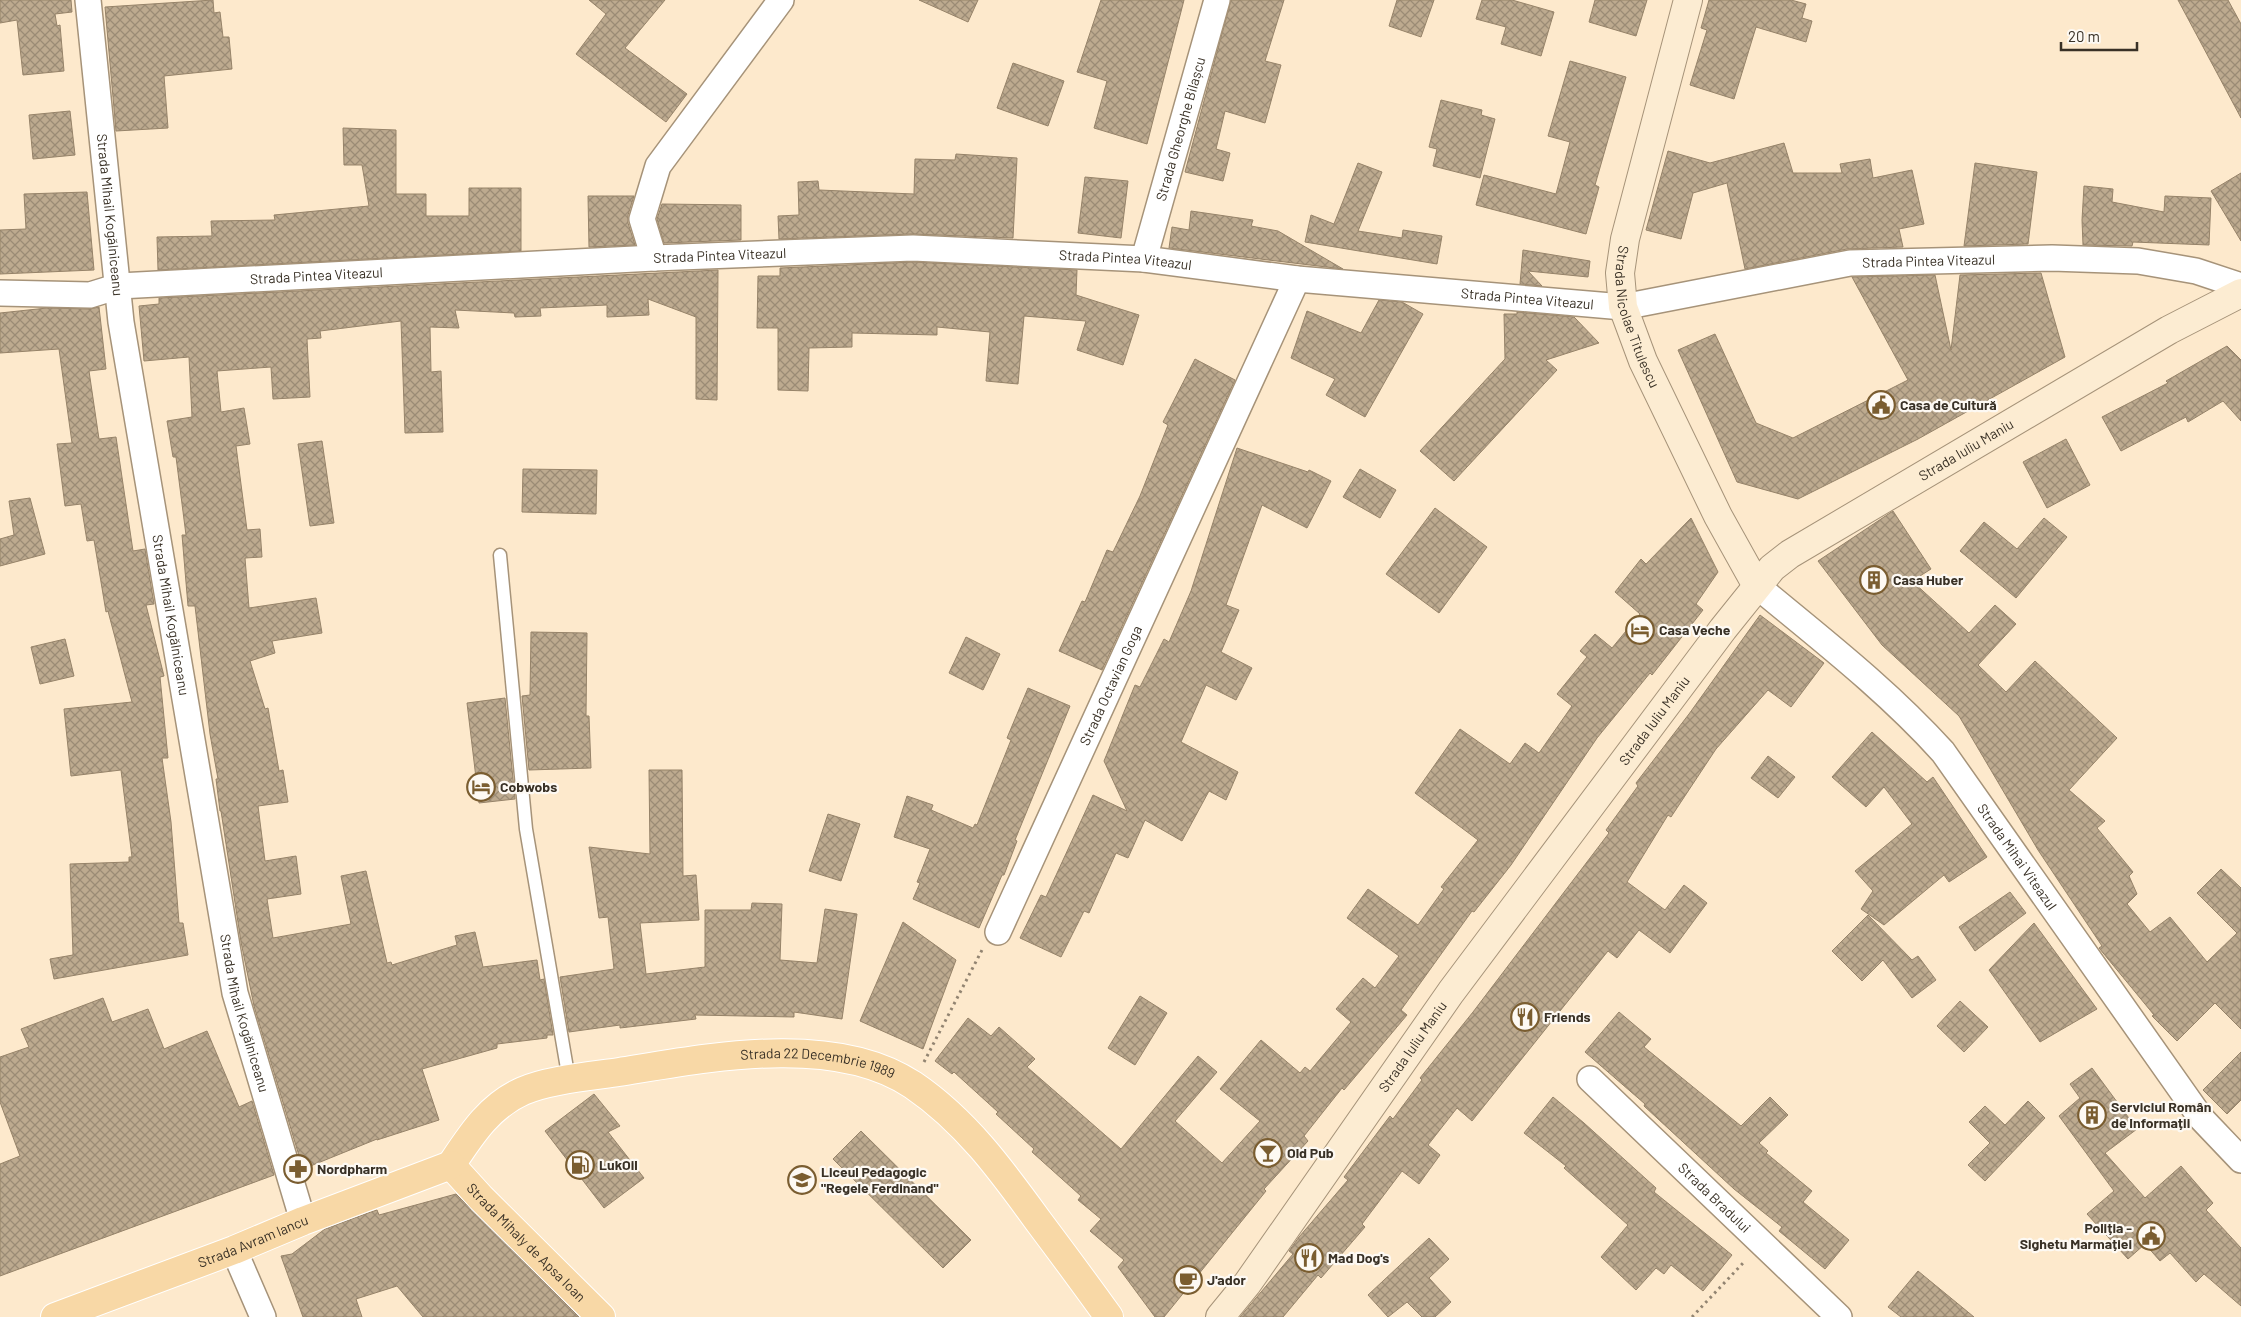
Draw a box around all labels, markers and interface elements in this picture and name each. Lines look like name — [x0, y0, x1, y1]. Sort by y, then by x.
scale bar — [2061, 20, 2137, 52]
text: 20 m — [2068, 27, 2100, 45]
street label: Strada Gheorghe Bilașcu — [1152, 55, 1209, 203]
street label: Strada Mihail Kogălniceanu — [94, 133, 127, 297]
street label: Strada Pintea Viteazul — [653, 244, 787, 266]
street label: Strada Nicolae Titulescu — [1612, 245, 1664, 390]
street label: Strada Pintea Viteazul — [1059, 246, 1193, 273]
street label: Strada Pintea Viteazul — [1862, 250, 1995, 271]
street label: Strada Pintea Viteazul — [249, 263, 383, 287]
street label: Strada Pintea Viteazul — [1460, 284, 1594, 312]
public building icon: Casa de Cultură — [1866, 390, 1896, 420]
place label: Casa de Cultură — [1900, 396, 1997, 413]
street label: Strada Iuliu Maniu — [1915, 415, 2016, 484]
street label: Strada Mihail Kogălniceanu — [149, 533, 193, 697]
building icon: Casa Huber — [1859, 565, 1889, 595]
place label: Casa Huber — [1893, 571, 1964, 588]
hotel icon: Casa Veche — [1625, 615, 1655, 645]
place label: Casa Veche — [1659, 621, 1731, 638]
street label: Strada Octavian Goga — [1076, 623, 1145, 748]
street label: Strada Iuliu Maniu — [1615, 672, 1693, 768]
hotel icon: Cobwobs — [466, 772, 496, 802]
place label: Cobwobs — [500, 778, 557, 795]
street label: Strada Mihai Viteazul — [1974, 800, 2061, 913]
street label: Strada Mihail Kogălniceanu — [217, 933, 273, 1094]
street label: Strada Iuliu Maniu — [1375, 998, 1450, 1095]
restaurant icon: Friends — [1510, 1002, 1540, 1032]
place label: Friends — [1544, 1008, 1591, 1025]
street label: Strada 22 Decembrie 1989 — [740, 1044, 898, 1082]
place label: Serviciul Român de Informații — [2111, 1098, 2211, 1131]
building icon: Serviciul Român de Informații — [2077, 1100, 2107, 1130]
bar icon: Old Pub — [1253, 1138, 1283, 1168]
place label: Old Pub — [1287, 1144, 1334, 1161]
fuel station icon: LukOil — [565, 1150, 595, 1180]
pharmacy icon: Nordpharm — [283, 1154, 313, 1184]
place label: LukOil — [599, 1156, 638, 1173]
street label: Strada Bradului — [1675, 1159, 1754, 1236]
place label: Nordpharm — [317, 1160, 388, 1177]
place label: Liceul Pedagogic "Regele Ferdinand" — [821, 1163, 938, 1196]
school or university icon: Liceul Pedagogic "Regele Ferdinand" — [787, 1165, 817, 1195]
street label: Strada Mihaly de Apsa Ioan — [464, 1179, 589, 1305]
street label: Strada Avram Iancu — [195, 1211, 310, 1271]
place label: Poliția - Sighetu Marmației — [2020, 1219, 2132, 1252]
public building icon: Poliția - Sighetu Marmației — [2136, 1221, 2166, 1251]
restaurant icon: Mad Dog's — [1294, 1243, 1324, 1273]
place label: Mad Dog's — [1328, 1249, 1389, 1266]
cafe icon: J'ador — [1173, 1265, 1203, 1295]
place label: J'ador — [1207, 1271, 1246, 1288]

